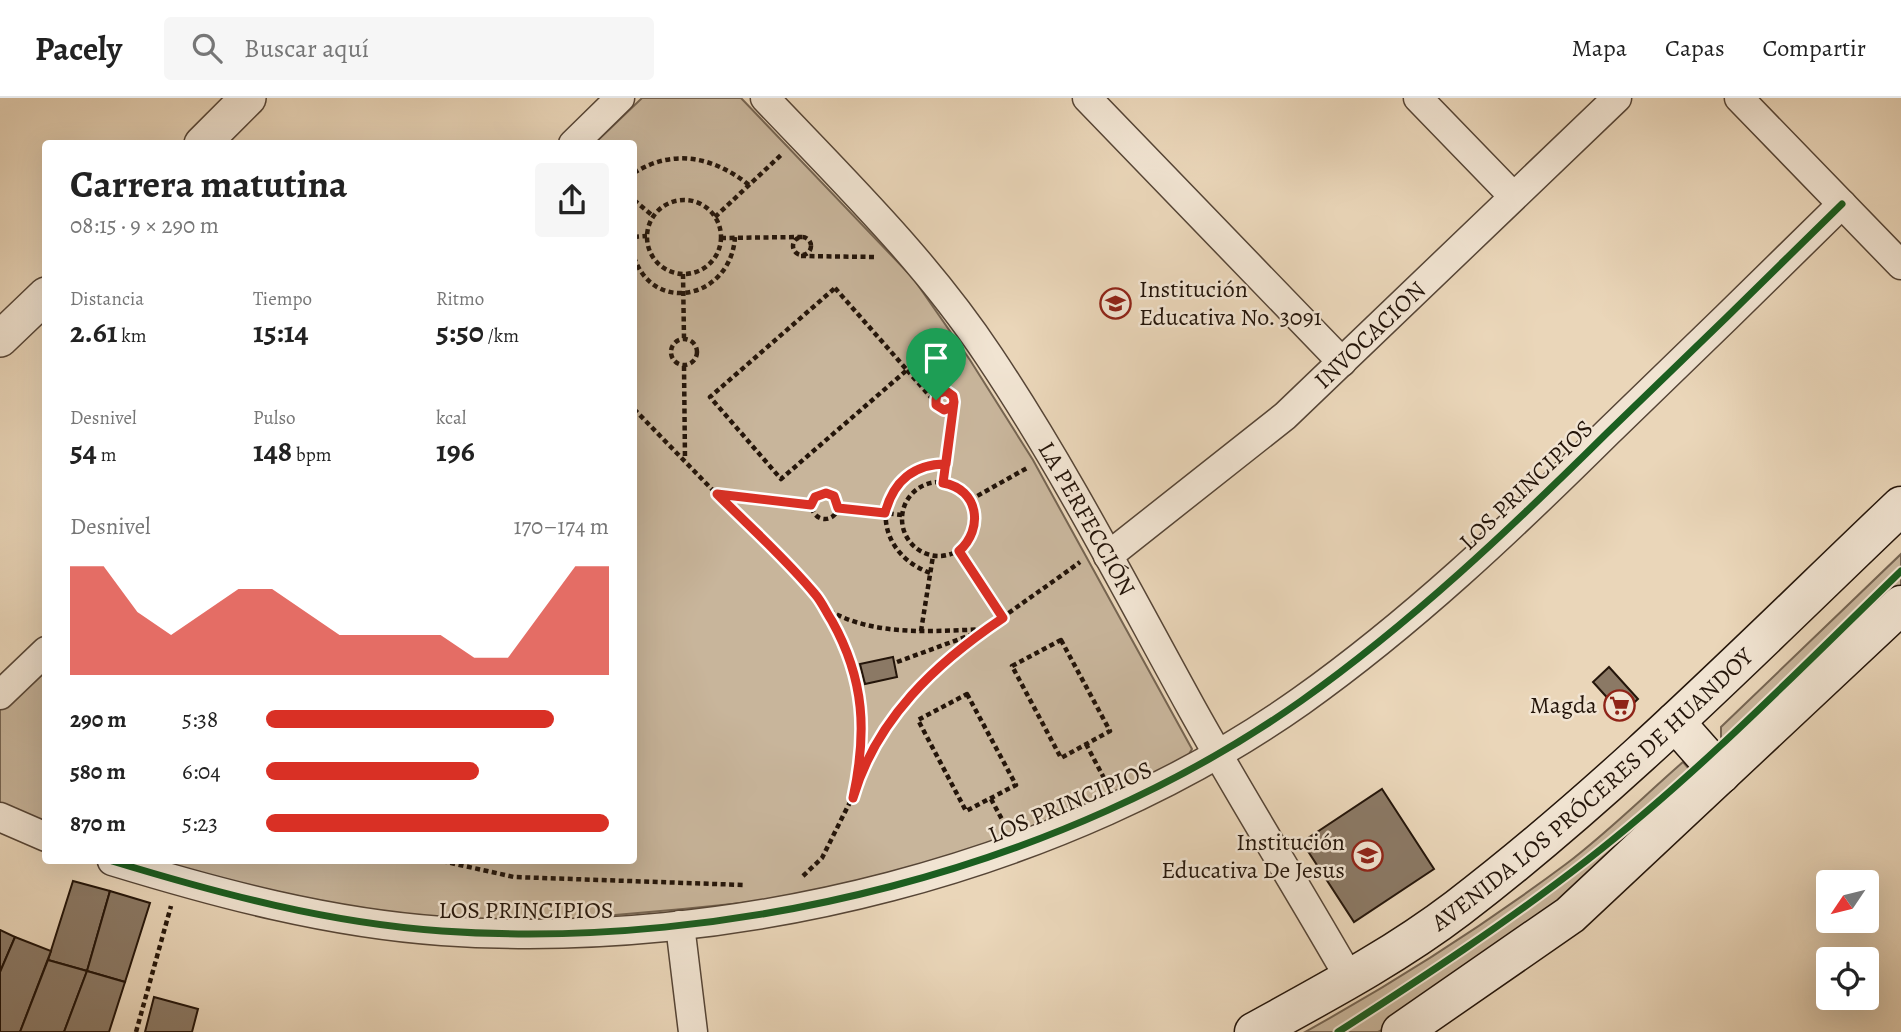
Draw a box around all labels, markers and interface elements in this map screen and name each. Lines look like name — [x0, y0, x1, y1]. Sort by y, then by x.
search box — [164, 17, 654, 80]
text: Pacely — [35, 26, 122, 71]
icon: search — [188, 29, 226, 67]
text: Buscar aquí — [244, 31, 369, 66]
text: Mapa — [1572, 32, 1627, 64]
text: Capas — [1665, 32, 1725, 64]
text: Compartir — [1763, 32, 1866, 64]
text: Carrera matutina — [70, 158, 347, 210]
button: share — [535, 163, 609, 237]
text: 08:15 · 9 × 290 m — [70, 210, 219, 241]
place label: Institución Educativa No. 3091 — [1139, 273, 1322, 333]
street label: INVOCACION — [1307, 274, 1432, 396]
text: Distancia — [70, 286, 144, 312]
text: Tiempo — [253, 286, 312, 312]
text: Ritmo — [436, 286, 484, 312]
school or university icon: Institución Educativa No. 3091 — [1099, 286, 1133, 320]
text: 2.61 — [70, 312, 118, 352]
text: 15:14 — [253, 312, 309, 352]
text: 5:50 — [436, 312, 484, 352]
text: km — [118, 323, 147, 349]
text: /km — [484, 323, 519, 349]
pin — [906, 328, 966, 400]
icon: arrive — [917, 339, 955, 377]
text: Desnivel — [70, 405, 137, 431]
text: Pulso — [253, 405, 295, 431]
text: kcal — [436, 405, 466, 431]
street label: LOS PRINCIPIOS — [1452, 413, 1600, 557]
text: 54 — [70, 431, 97, 471]
text: 148 — [253, 431, 292, 471]
text: 196 — [436, 431, 475, 471]
street label: LA PERFECCIÓN — [1031, 436, 1143, 601]
text: m — [97, 442, 117, 468]
text: bpm — [292, 442, 332, 468]
text: Desnivel — [70, 511, 151, 542]
text: 170–174 m — [514, 511, 609, 542]
street label: AVENIDA LOS PRÓCERES DE HUANDOY — [1424, 640, 1761, 939]
supermarket icon: Magda — [1603, 688, 1637, 722]
place label: Magda — [1530, 689, 1598, 721]
text: 290 m — [70, 704, 127, 735]
text: 5:38 — [182, 704, 218, 735]
street label: LOS PRINCIPIOS — [983, 753, 1157, 851]
text: 580 m — [70, 756, 126, 787]
text: 6:04 — [182, 756, 221, 787]
text: 870 m — [70, 808, 126, 839]
text: 5:23 — [182, 808, 218, 839]
place label: Institución Educativa De Jesus — [1161, 826, 1345, 886]
school or university icon: Institución Educativa De Jesus — [1351, 839, 1385, 873]
north arrow — [1816, 870, 1880, 933]
map controls — [1816, 870, 1879, 1010]
street label: LOS PRINCIPIOS — [439, 894, 613, 926]
button: locate — [1816, 947, 1879, 1010]

